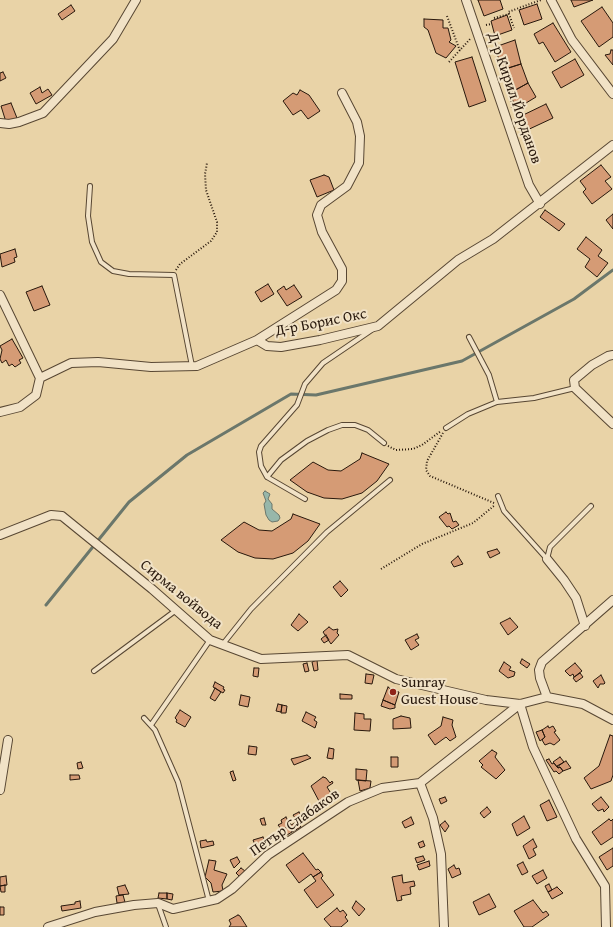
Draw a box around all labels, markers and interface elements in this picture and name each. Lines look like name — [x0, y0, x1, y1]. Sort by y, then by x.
street label: Д-р Кирил Йорданов — [483, 30, 545, 166]
street label: Д-р Борис Окс — [274, 305, 368, 341]
street label: Сирма войвода — [136, 556, 226, 634]
place label: Sunray Guest House — [401, 674, 478, 709]
marker: Sunray Guest House — [388, 687, 398, 697]
street label: Петър Слабаков — [247, 785, 343, 861]

